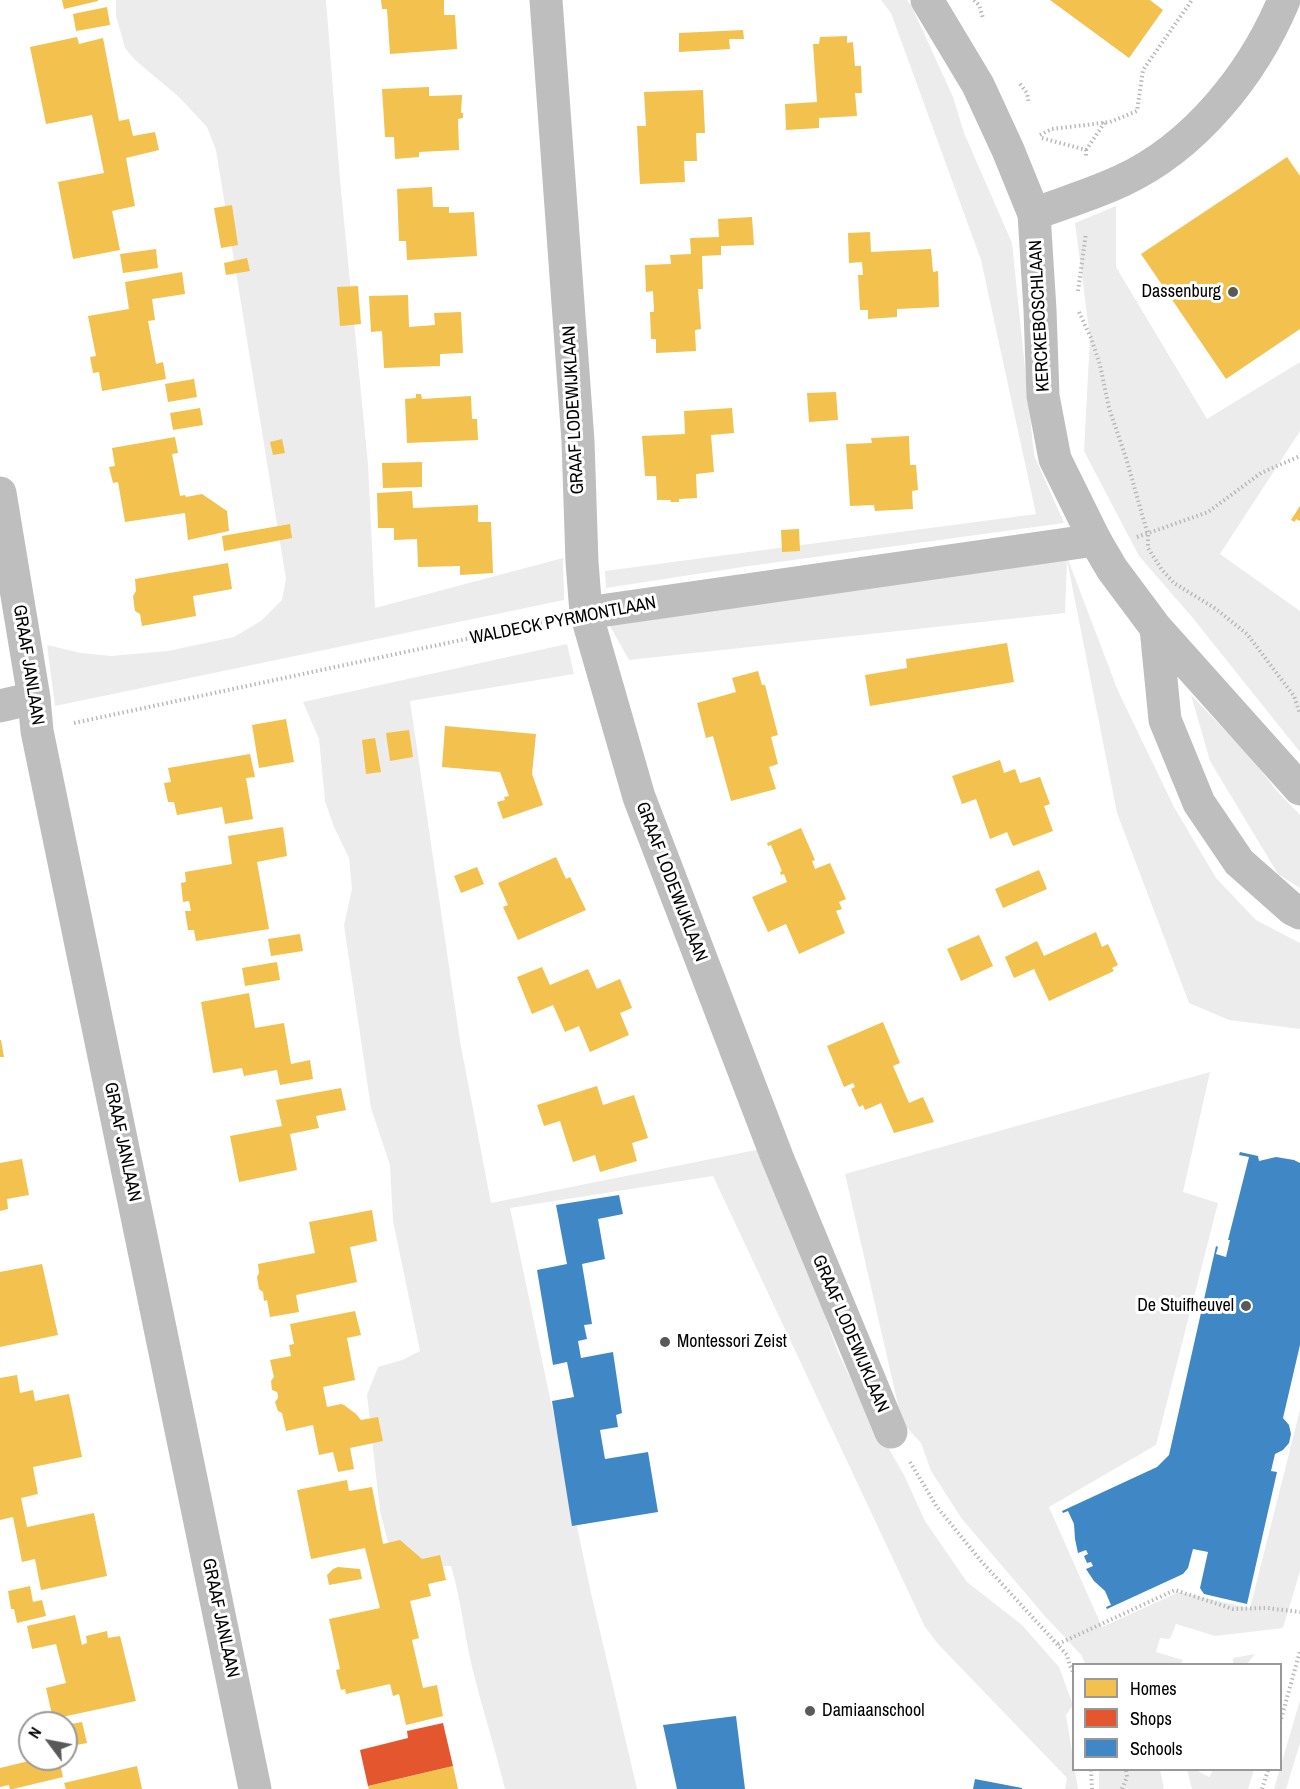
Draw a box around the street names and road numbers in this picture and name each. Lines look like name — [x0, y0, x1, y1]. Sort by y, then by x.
street label: KERCKEBOSCHLAAN — [1025, 240, 1055, 392]
street label: GRAAF LODEWIJKLAAN — [559, 325, 589, 495]
street label: WALDECK PYRMONTLAAN — [468, 592, 658, 650]
street label: GRAAF JANLAAN — [8, 603, 48, 727]
street label: GRAAF LODEWIJKLAAN — [631, 799, 711, 965]
street label: GRAAF JANLAAN — [99, 1080, 145, 1204]
street label: GRAAF LODEWIJKLAAN — [807, 1252, 893, 1416]
street label: GRAAF JANLAAN — [197, 1556, 243, 1680]

